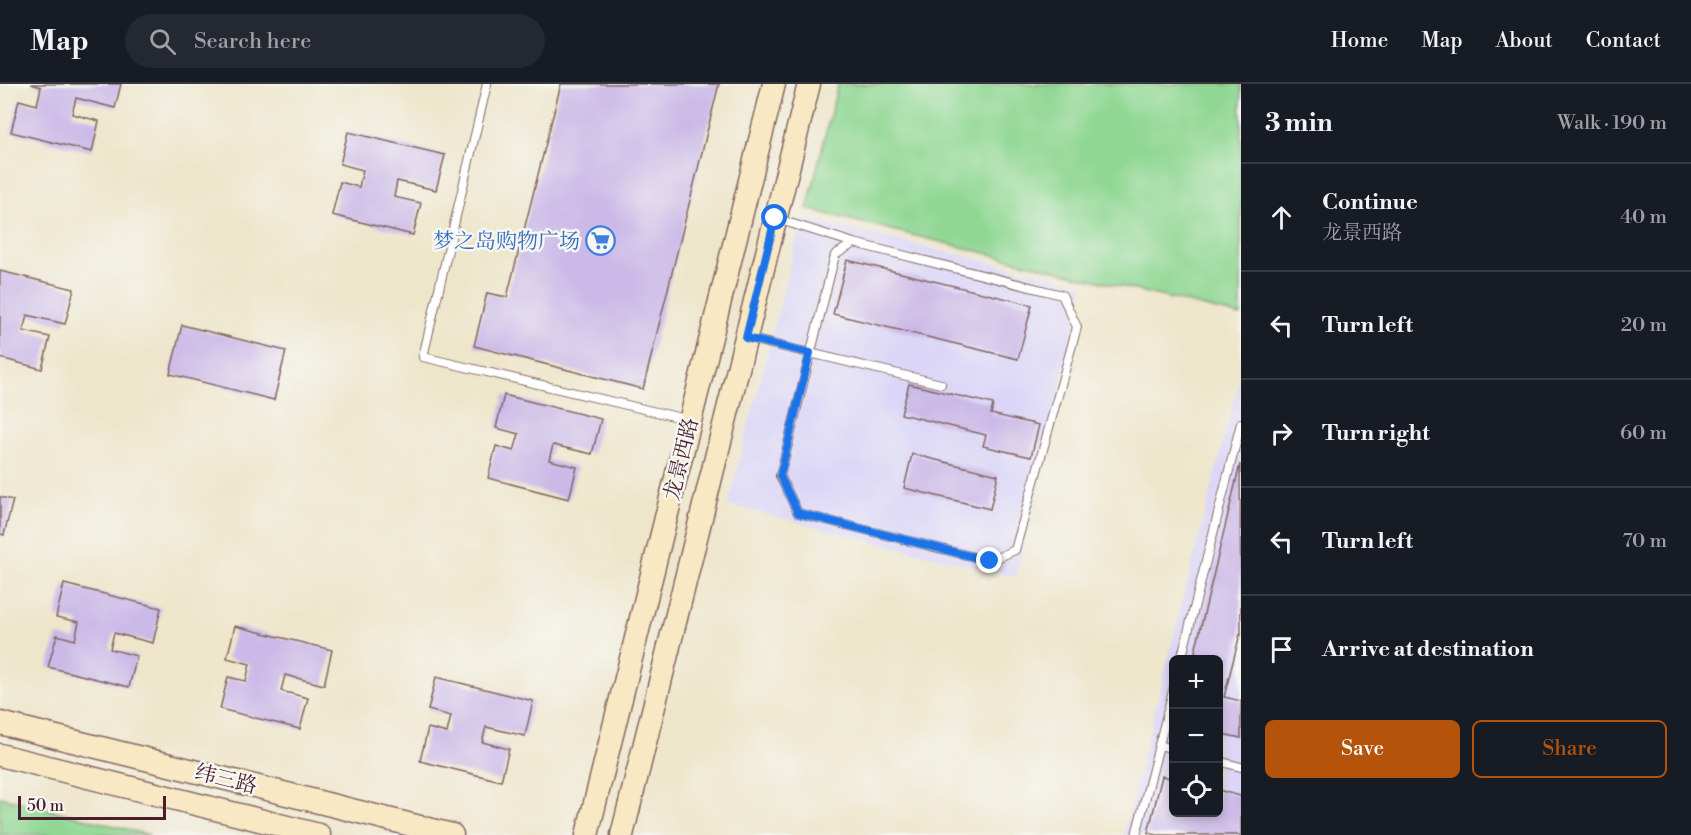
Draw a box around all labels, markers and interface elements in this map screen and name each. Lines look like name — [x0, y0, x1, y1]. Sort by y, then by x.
search box — [125, 14, 545, 68]
text: Map — [30, 24, 89, 59]
icon: search — [146, 25, 179, 58]
text: Search here — [194, 28, 311, 55]
text: Home — [1331, 28, 1388, 54]
text: Map — [1421, 28, 1463, 54]
text: About — [1496, 28, 1553, 54]
text: Contact — [1586, 28, 1661, 54]
text: 3 min — [1265, 107, 1333, 139]
text: Walk · 190 m — [1557, 111, 1667, 136]
text: Continue — [1322, 189, 1418, 216]
icon: ahead — [1265, 201, 1298, 234]
route start — [761, 204, 787, 230]
text: 40 m — [1620, 205, 1667, 230]
text: 龙景西路 — [1322, 221, 1402, 246]
supermarket icon: 梦之岛购物广场 — [585, 225, 617, 257]
place label: 梦之岛购物广场 — [433, 229, 580, 255]
icon: left — [1265, 309, 1298, 342]
text: Turn left — [1322, 312, 1413, 339]
text: 20 m — [1621, 313, 1667, 338]
street label: 龙景西路 — [659, 415, 705, 503]
icon: right — [1265, 417, 1298, 450]
text: Turn right — [1322, 420, 1430, 447]
text: 60 m — [1620, 421, 1667, 446]
icon: left — [1265, 525, 1298, 558]
text: Turn left — [1322, 528, 1413, 555]
text: 70 m — [1623, 529, 1667, 554]
route end — [976, 547, 1002, 573]
icon: arrive — [1265, 633, 1298, 666]
text: Arrive at destination — [1322, 636, 1534, 663]
map controls — [1169, 655, 1223, 817]
button: + — [1169, 655, 1223, 709]
button: − — [1169, 709, 1223, 763]
button: Save — [1265, 720, 1460, 778]
button: Share — [1472, 720, 1667, 778]
street label: 纬三路 — [192, 760, 259, 800]
button: locate — [1169, 763, 1223, 817]
scale bar — [18, 793, 166, 820]
text: 50 m — [27, 796, 64, 816]

